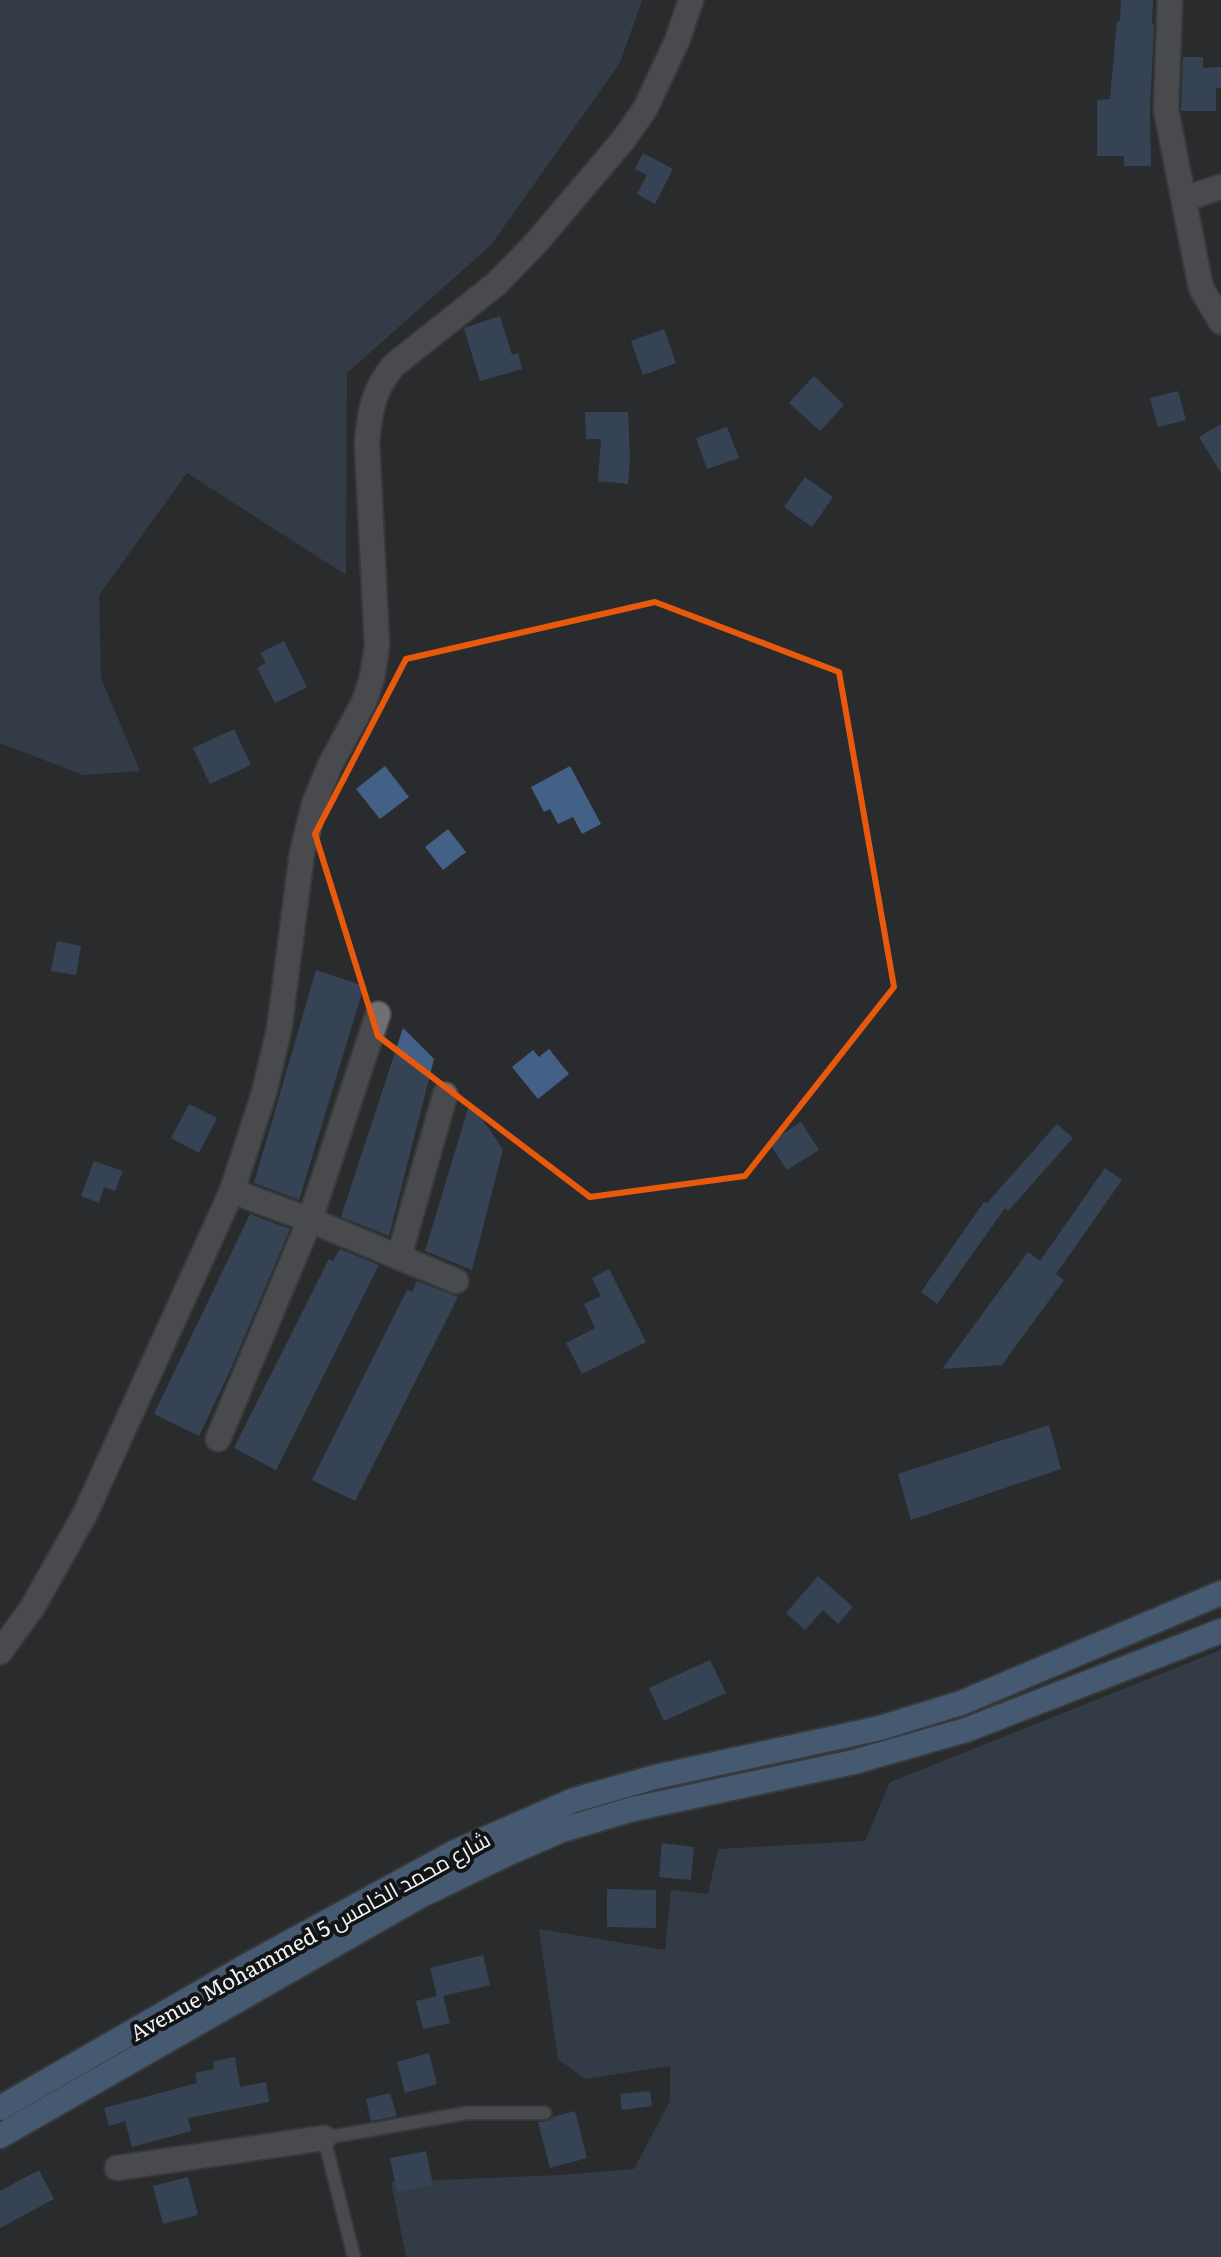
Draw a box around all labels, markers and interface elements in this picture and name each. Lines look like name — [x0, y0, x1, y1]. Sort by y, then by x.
street label: Avenue Mohammed 5 شارع محمد الخامس — [123, 1821, 496, 2048]

